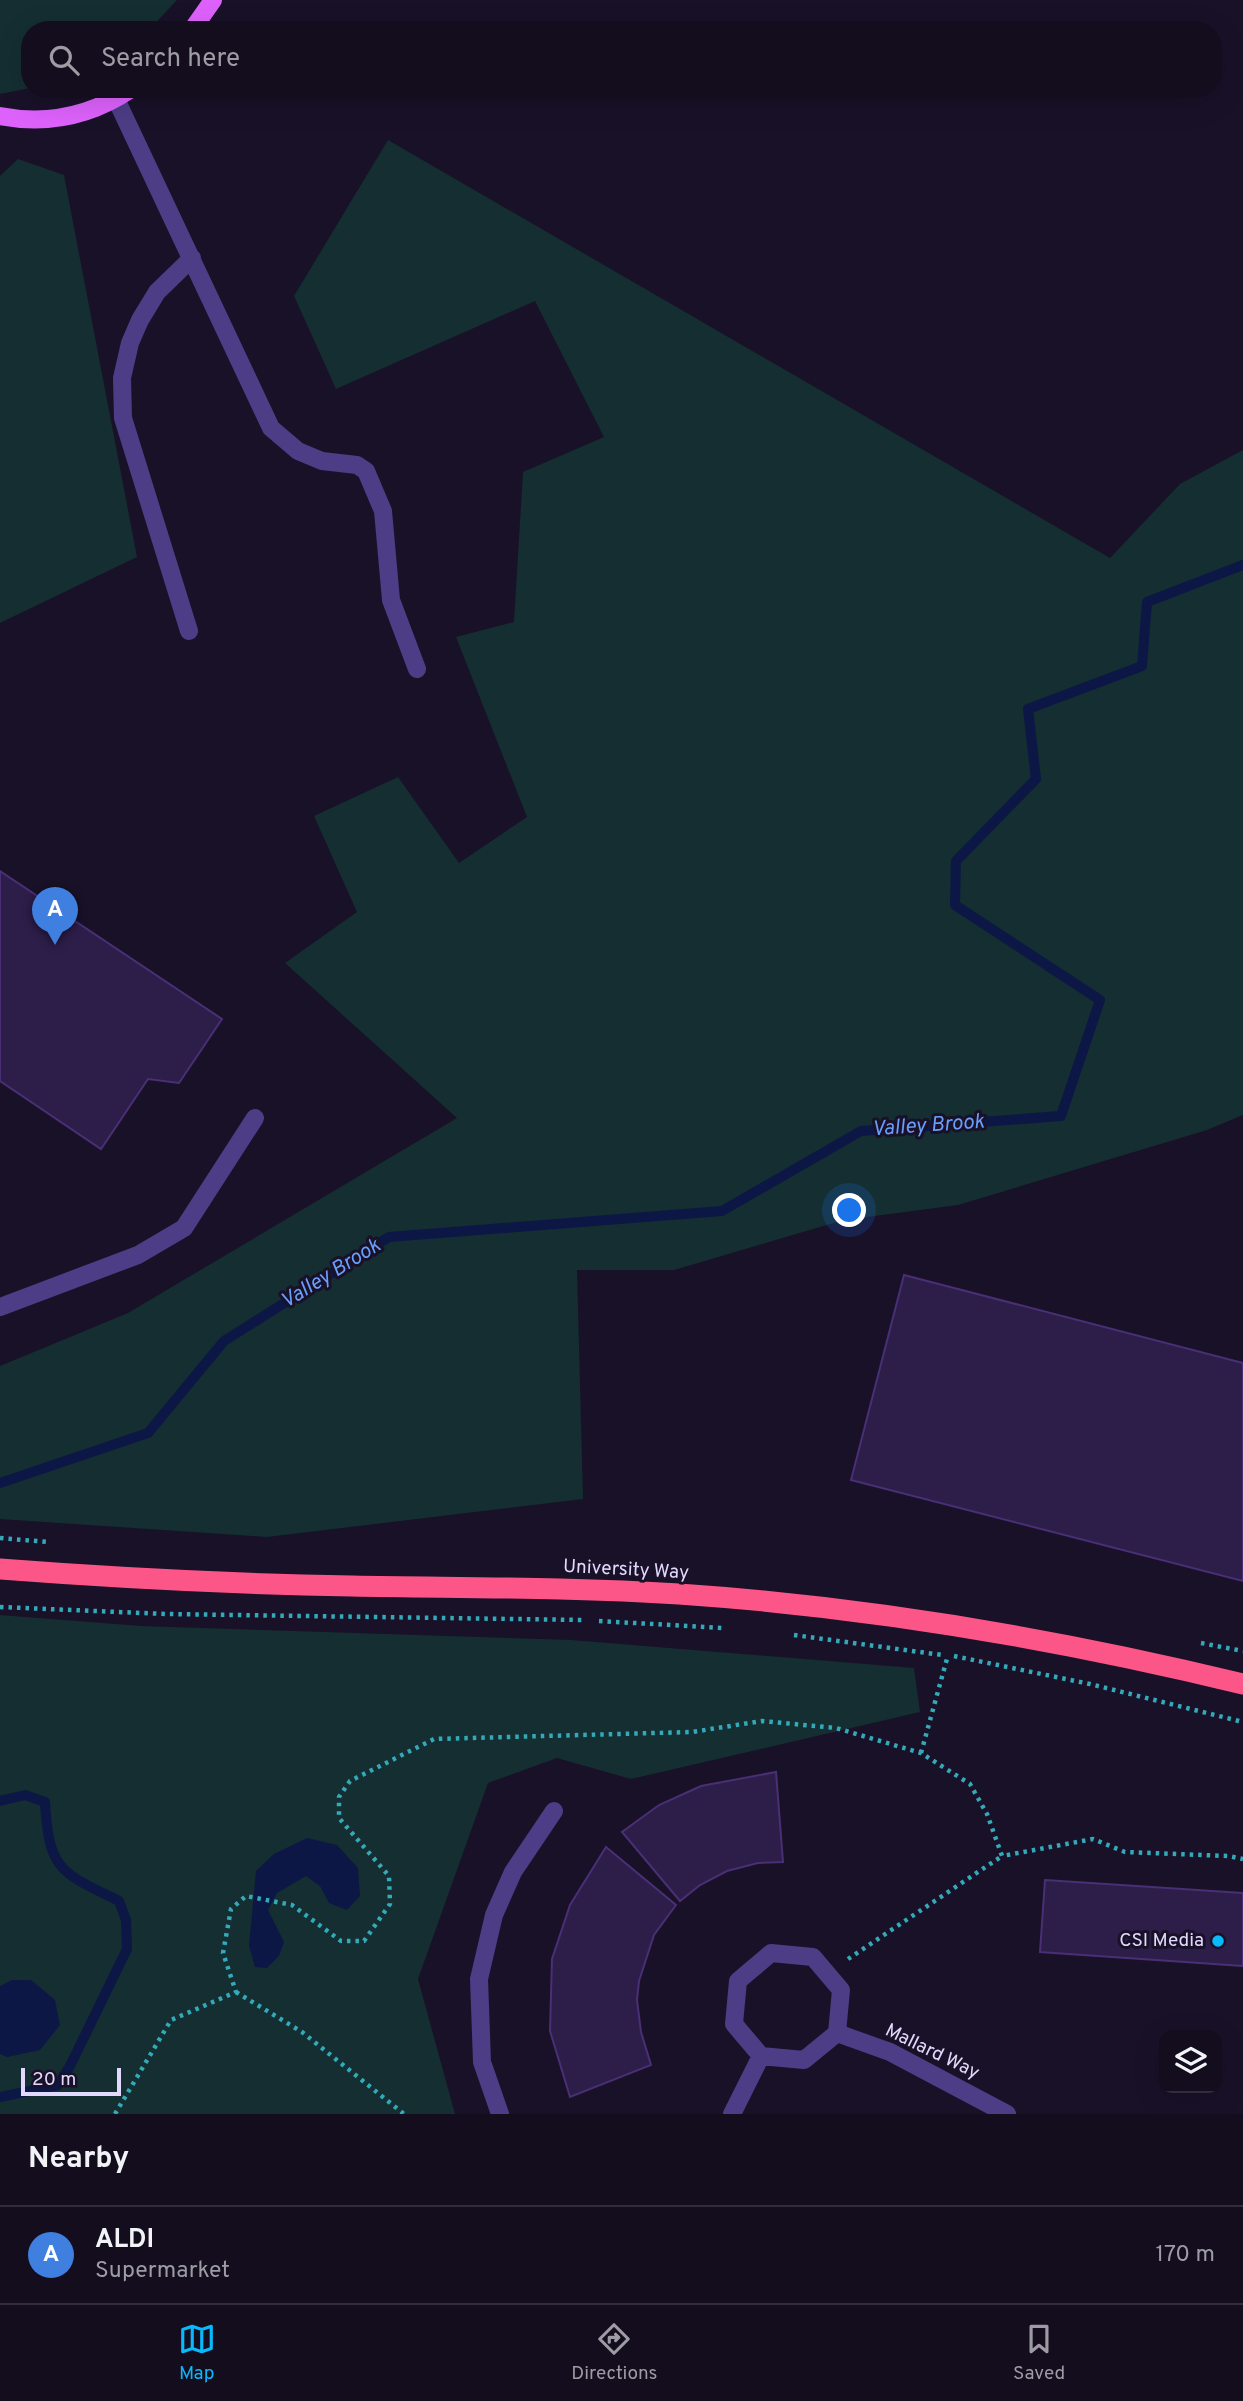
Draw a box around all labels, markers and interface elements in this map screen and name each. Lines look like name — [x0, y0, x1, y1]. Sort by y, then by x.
search box — [21, 21, 1222, 98]
icon: search — [45, 41, 83, 79]
text: Search here — [101, 43, 240, 76]
pin: A — [32, 887, 78, 945]
water label: Valley Brook — [871, 1109, 986, 1143]
your location — [832, 1193, 866, 1227]
water label: Valley Brook — [276, 1232, 386, 1315]
street label: University Way — [562, 1555, 690, 1585]
place label: CSI Media — [1119, 1929, 1204, 1953]
marker: CSI Media — [1210, 1933, 1226, 1949]
street label: Mallard Way — [881, 2019, 983, 2085]
map controls — [1159, 2030, 1222, 2093]
button: layers — [1159, 2030, 1222, 2093]
scale bar — [21, 2065, 121, 2097]
text: 20 m — [32, 2068, 76, 2092]
text: Nearby — [28, 2141, 129, 2178]
text: ALDI — [95, 2224, 154, 2257]
text: A — [43, 2241, 59, 2270]
text: 170 m — [1156, 2241, 1215, 2270]
text: Supermarket — [95, 2257, 230, 2286]
tab: Map — [178, 2320, 216, 2386]
tab: Directions — [571, 2320, 658, 2386]
tab: Saved — [1013, 2320, 1065, 2386]

